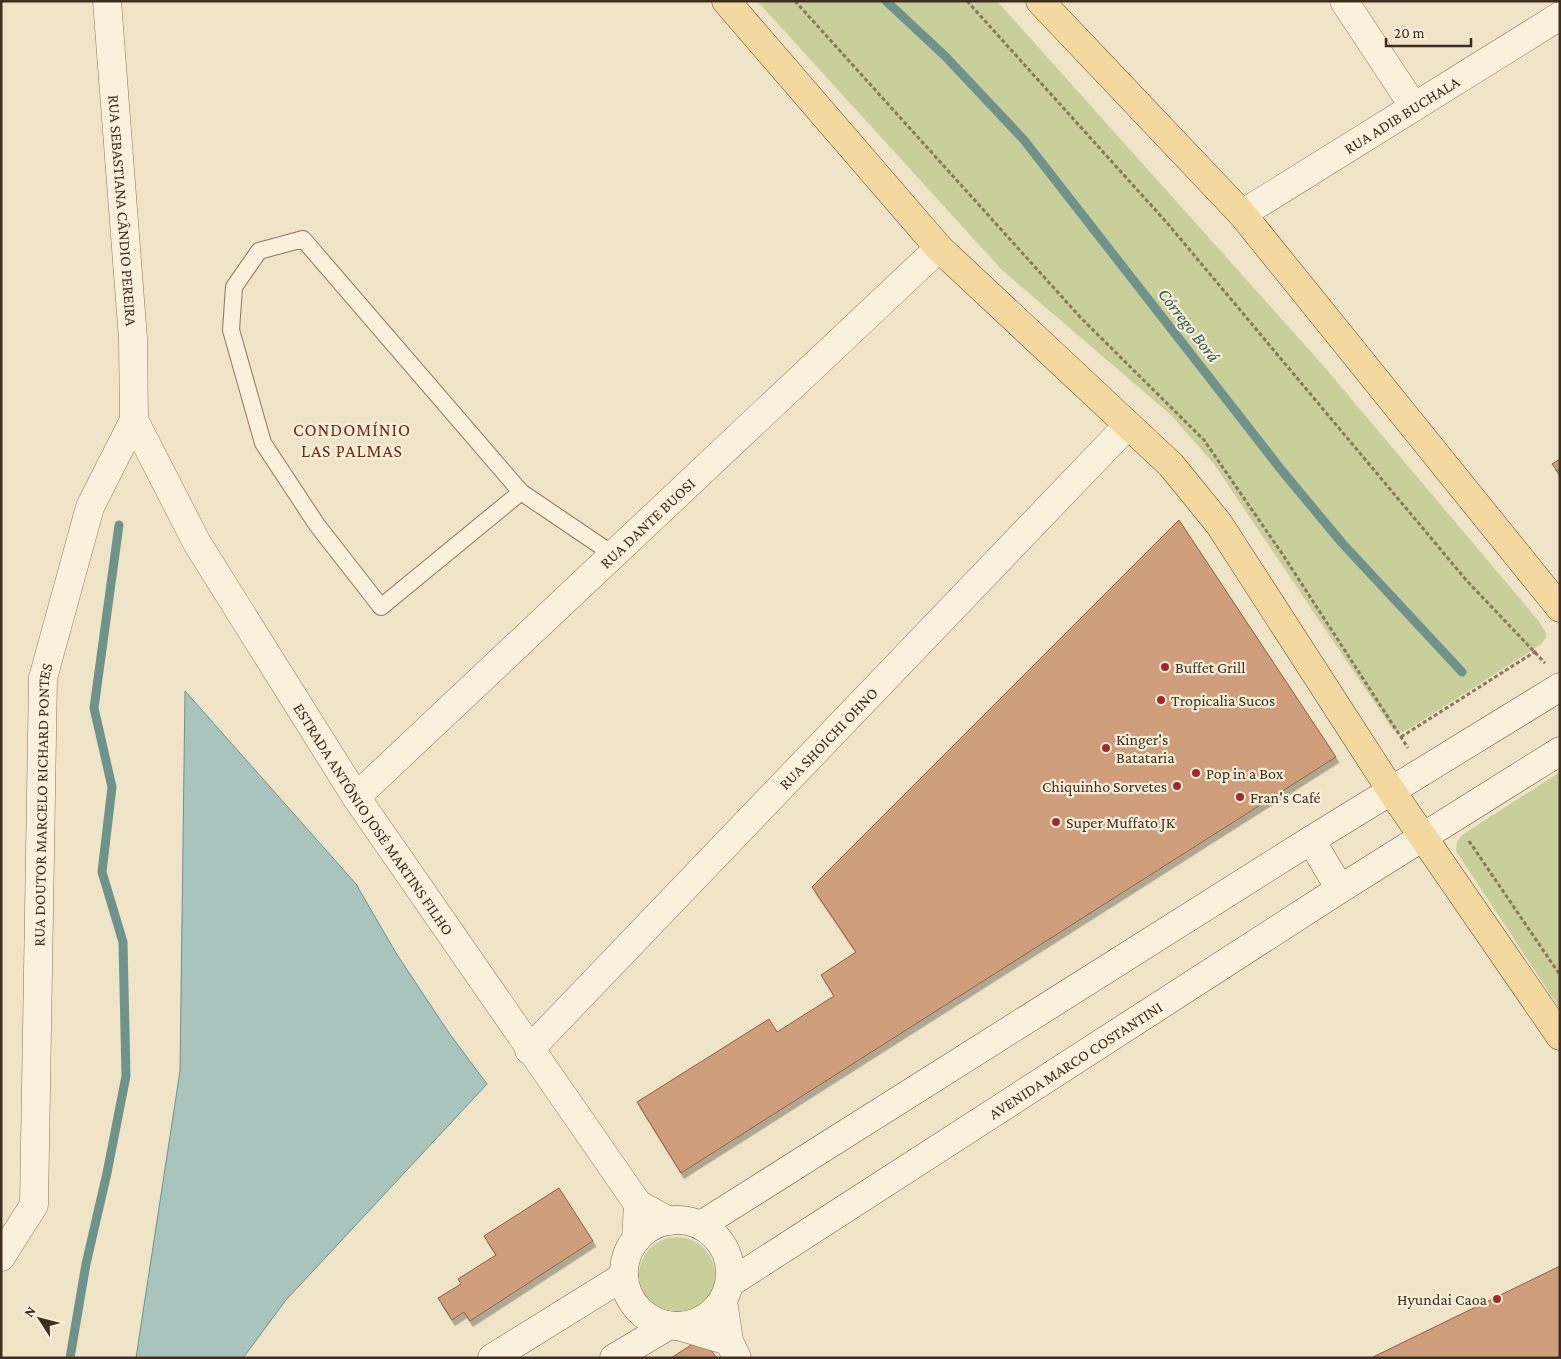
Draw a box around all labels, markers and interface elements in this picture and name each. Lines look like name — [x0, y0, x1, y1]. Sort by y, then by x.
scale bar — [1386, 15, 1471, 47]
text: 20 m — [1394, 25, 1425, 41]
street label: RUA ADIB BUCHALA — [1341, 72, 1463, 157]
street label: RUA SEBASTIANA CÂNDIO PEREIRA — [106, 94, 141, 328]
water label: Córrego Borá — [1154, 284, 1224, 366]
district label: CONDOMÍNIO LAS PALMAS — [293, 420, 411, 461]
street label: RUA DANTE BUOSI — [596, 474, 698, 571]
place label: Buffet Grill — [1175, 659, 1245, 676]
street label: RUA DOUTOR MARCELO RICHARD PONTES — [30, 661, 55, 947]
marker: Buffet Grill — [1159, 661, 1171, 673]
street label: RUA SHOICHI OHNO — [775, 684, 881, 793]
place label: Tropicalia Sucos — [1171, 692, 1275, 710]
marker: Tropicalia Sucos — [1155, 694, 1167, 706]
street label: ESTRADA ANTÔNIO JOSÉ MARTINS FILHO — [291, 700, 457, 938]
place label: Kinger's Batataria — [1116, 731, 1175, 766]
marker: Kinger's Batataria — [1100, 742, 1112, 754]
place label: Pop in a Box — [1206, 765, 1284, 783]
marker: Pop in a Box — [1190, 767, 1202, 779]
place label: Chiquinho Sorvetes — [1042, 778, 1167, 796]
marker: Chiquinho Sorvetes — [1171, 780, 1183, 792]
place label: Fran's Café — [1250, 789, 1321, 806]
marker: Fran's Café — [1234, 791, 1246, 803]
place label: Super Muffato JK — [1066, 814, 1176, 832]
marker: Super Muffato JK — [1050, 816, 1062, 828]
street label: AVENIDA MARCO COSTANTINI — [985, 998, 1165, 1122]
place label: Hyundai Caoa — [1397, 1291, 1488, 1309]
marker: Hyundai Caoa — [1491, 1293, 1503, 1305]
north arrow — [15, 1294, 65, 1344]
text: N — [20, 1302, 39, 1320]

